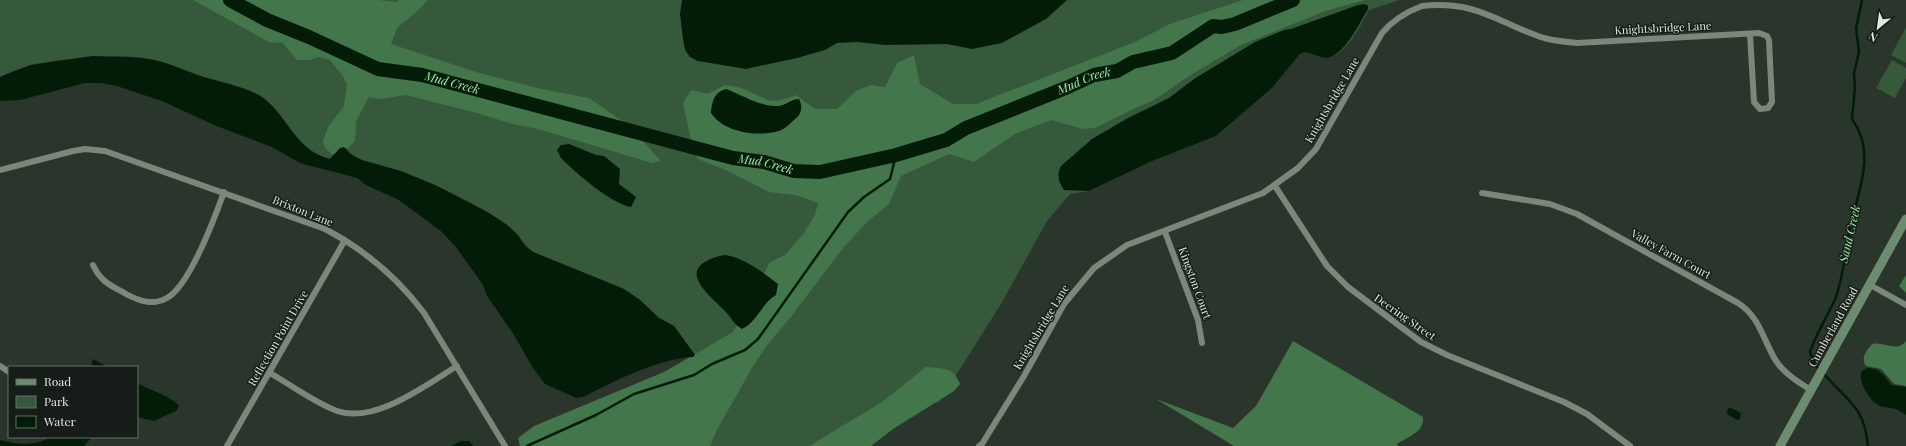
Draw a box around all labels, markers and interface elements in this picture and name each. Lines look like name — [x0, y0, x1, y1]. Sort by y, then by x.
north arrow — [1858, 8, 1898, 48]
street label: Knightsbridge Lane — [1614, 17, 1712, 38]
text: N — [1866, 29, 1880, 46]
street label: Knightsbridge Lane — [1301, 54, 1362, 145]
water label: Mud Creek — [1054, 63, 1112, 98]
water label: Mud Creek — [422, 67, 482, 97]
water label: Mud Creek — [736, 150, 795, 177]
street label: Brixton Lane — [271, 192, 336, 230]
water label: Sand Creek — [1834, 203, 1863, 265]
street label: Valley Farm Court — [1628, 225, 1714, 282]
street label: Kingston Court — [1176, 245, 1215, 321]
street label: Knightsbridge Lane — [1009, 281, 1072, 372]
street label: Cumberland Road — [1804, 283, 1861, 370]
street label: Reflection Point Drive — [244, 287, 311, 388]
street label: Deering Street — [1372, 290, 1439, 343]
legend — [8, 366, 138, 438]
text: Road — [44, 373, 71, 389]
text: Park — [44, 393, 69, 409]
text: Water — [43, 413, 77, 429]

